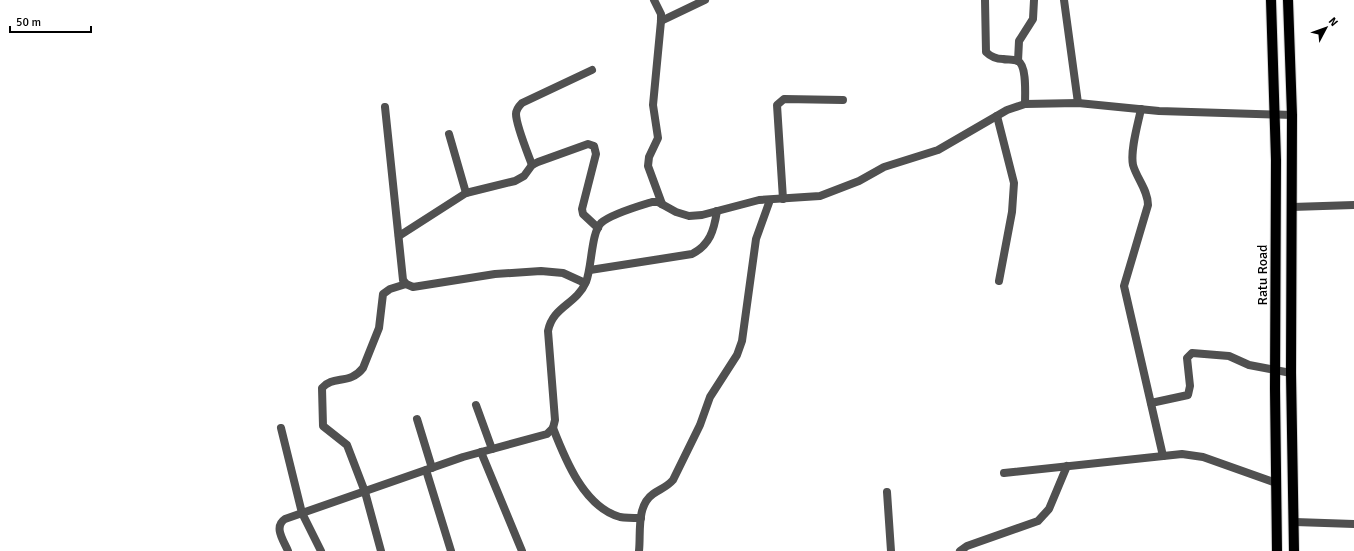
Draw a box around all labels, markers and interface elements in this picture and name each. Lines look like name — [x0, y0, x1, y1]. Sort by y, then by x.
scale bar — [10, 8, 91, 34]
north arrow — [1306, 8, 1346, 48]
text: 50 m — [16, 15, 41, 30]
text: N — [1326, 15, 1341, 29]
street label: Ratu Road — [1254, 245, 1271, 305]

